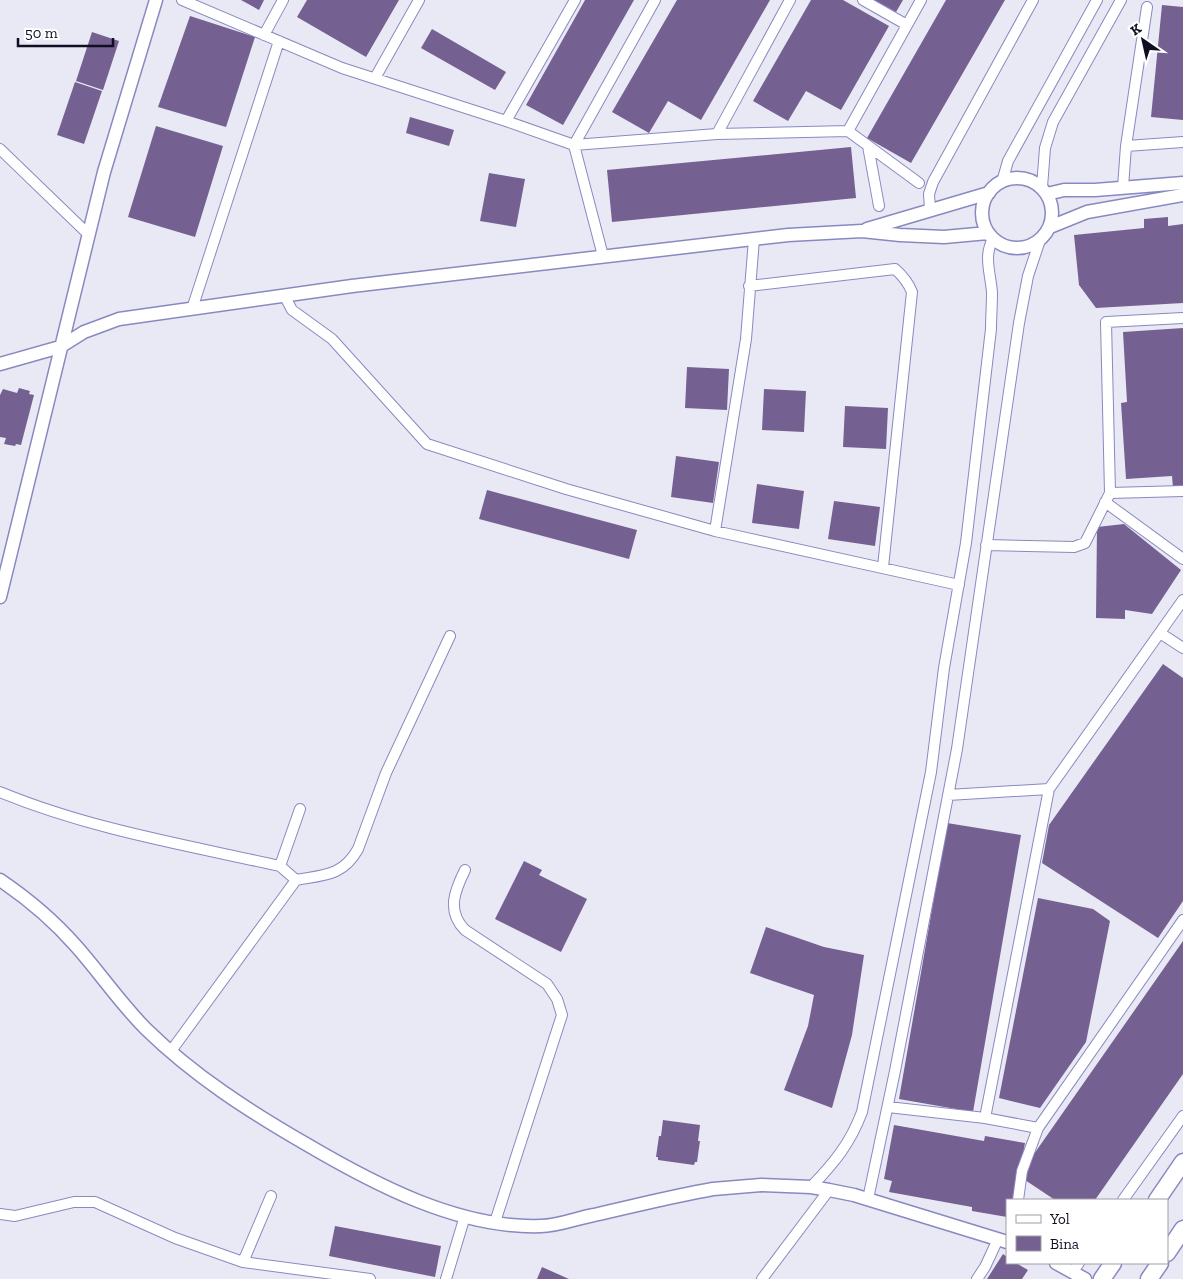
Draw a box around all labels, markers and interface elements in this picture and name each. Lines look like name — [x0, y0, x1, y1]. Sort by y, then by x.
scale bar — [18, 15, 112, 47]
north arrow — [1118, 15, 1168, 65]
text: K — [1127, 20, 1145, 39]
text: 50 m — [25, 24, 58, 42]
legend — [1006, 1199, 1168, 1264]
text: Yol — [1049, 1210, 1070, 1228]
text: Bina — [1050, 1235, 1079, 1253]

